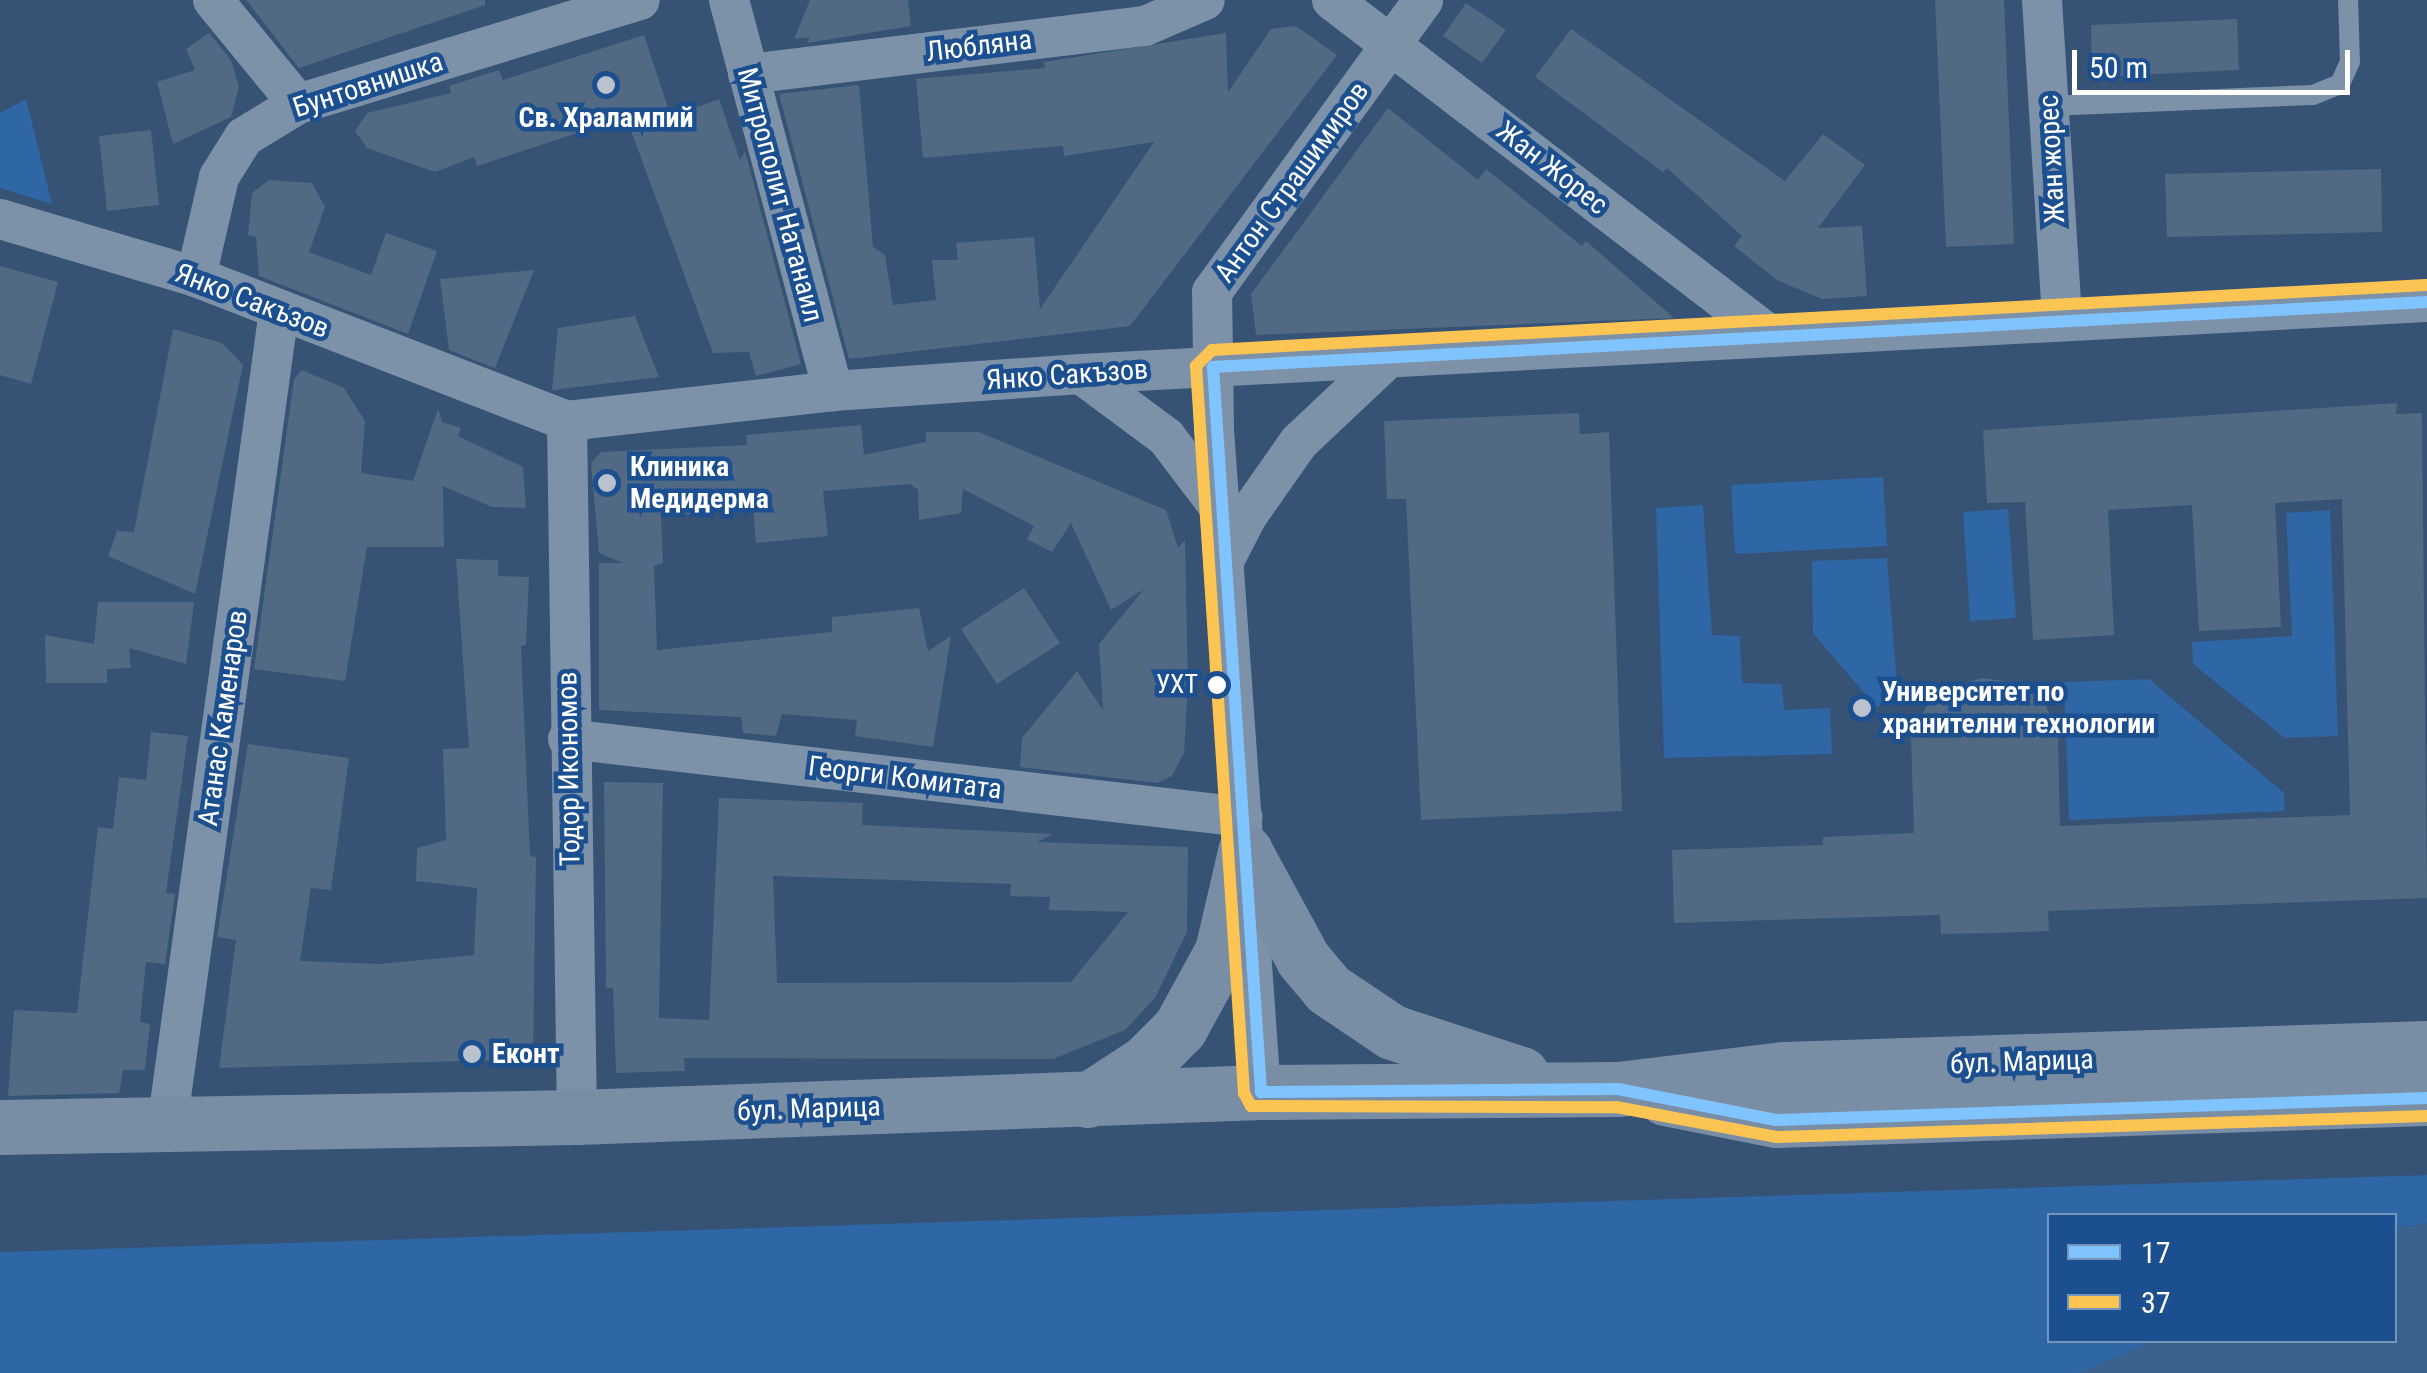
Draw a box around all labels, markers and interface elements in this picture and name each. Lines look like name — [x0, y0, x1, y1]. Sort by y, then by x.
street label: Любляна — [924, 23, 1034, 69]
scale bar — [2077, 30, 2354, 92]
street label: Бунтовнишка — [289, 45, 447, 125]
text: 50 m — [2089, 50, 2148, 85]
street label: Митрополит Натанаил — [730, 64, 830, 326]
marker: Св. Хралампий — [595, 74, 617, 96]
street label: Антон Страшимиров — [1208, 75, 1376, 289]
street label: Жан жорес — [2032, 94, 2072, 224]
place label: Св. Хралампий — [518, 101, 694, 135]
street label: Жан Жорес — [1490, 114, 1614, 222]
street label: Янко Сакъзов — [170, 256, 334, 346]
street label: Янко Сакъзов — [985, 353, 1149, 397]
place label: Клиника Медидерма — [630, 450, 769, 516]
marker: Клиника Медидерма — [594, 470, 620, 496]
street label: Атанас Каменаров — [191, 608, 255, 828]
place label: УХТ — [1156, 669, 1198, 701]
street label: Тодор Икономов — [551, 671, 587, 867]
marker: УХТ — [1207, 675, 1227, 695]
place label: Университет по хранителни технологии — [1882, 675, 2155, 741]
marker: Университет по хранителни технологии — [1851, 697, 1873, 719]
street label: Георги Комитата — [806, 749, 1004, 807]
place label: Еконт — [492, 1037, 560, 1071]
marker: Еконт — [461, 1043, 483, 1065]
street label: бул. Марица — [1950, 1043, 2094, 1081]
street label: бул. Марица — [737, 1090, 881, 1128]
legend — [2047, 1213, 2397, 1343]
text: 17 — [2141, 1235, 2171, 1270]
text: 37 — [2141, 1285, 2171, 1320]

